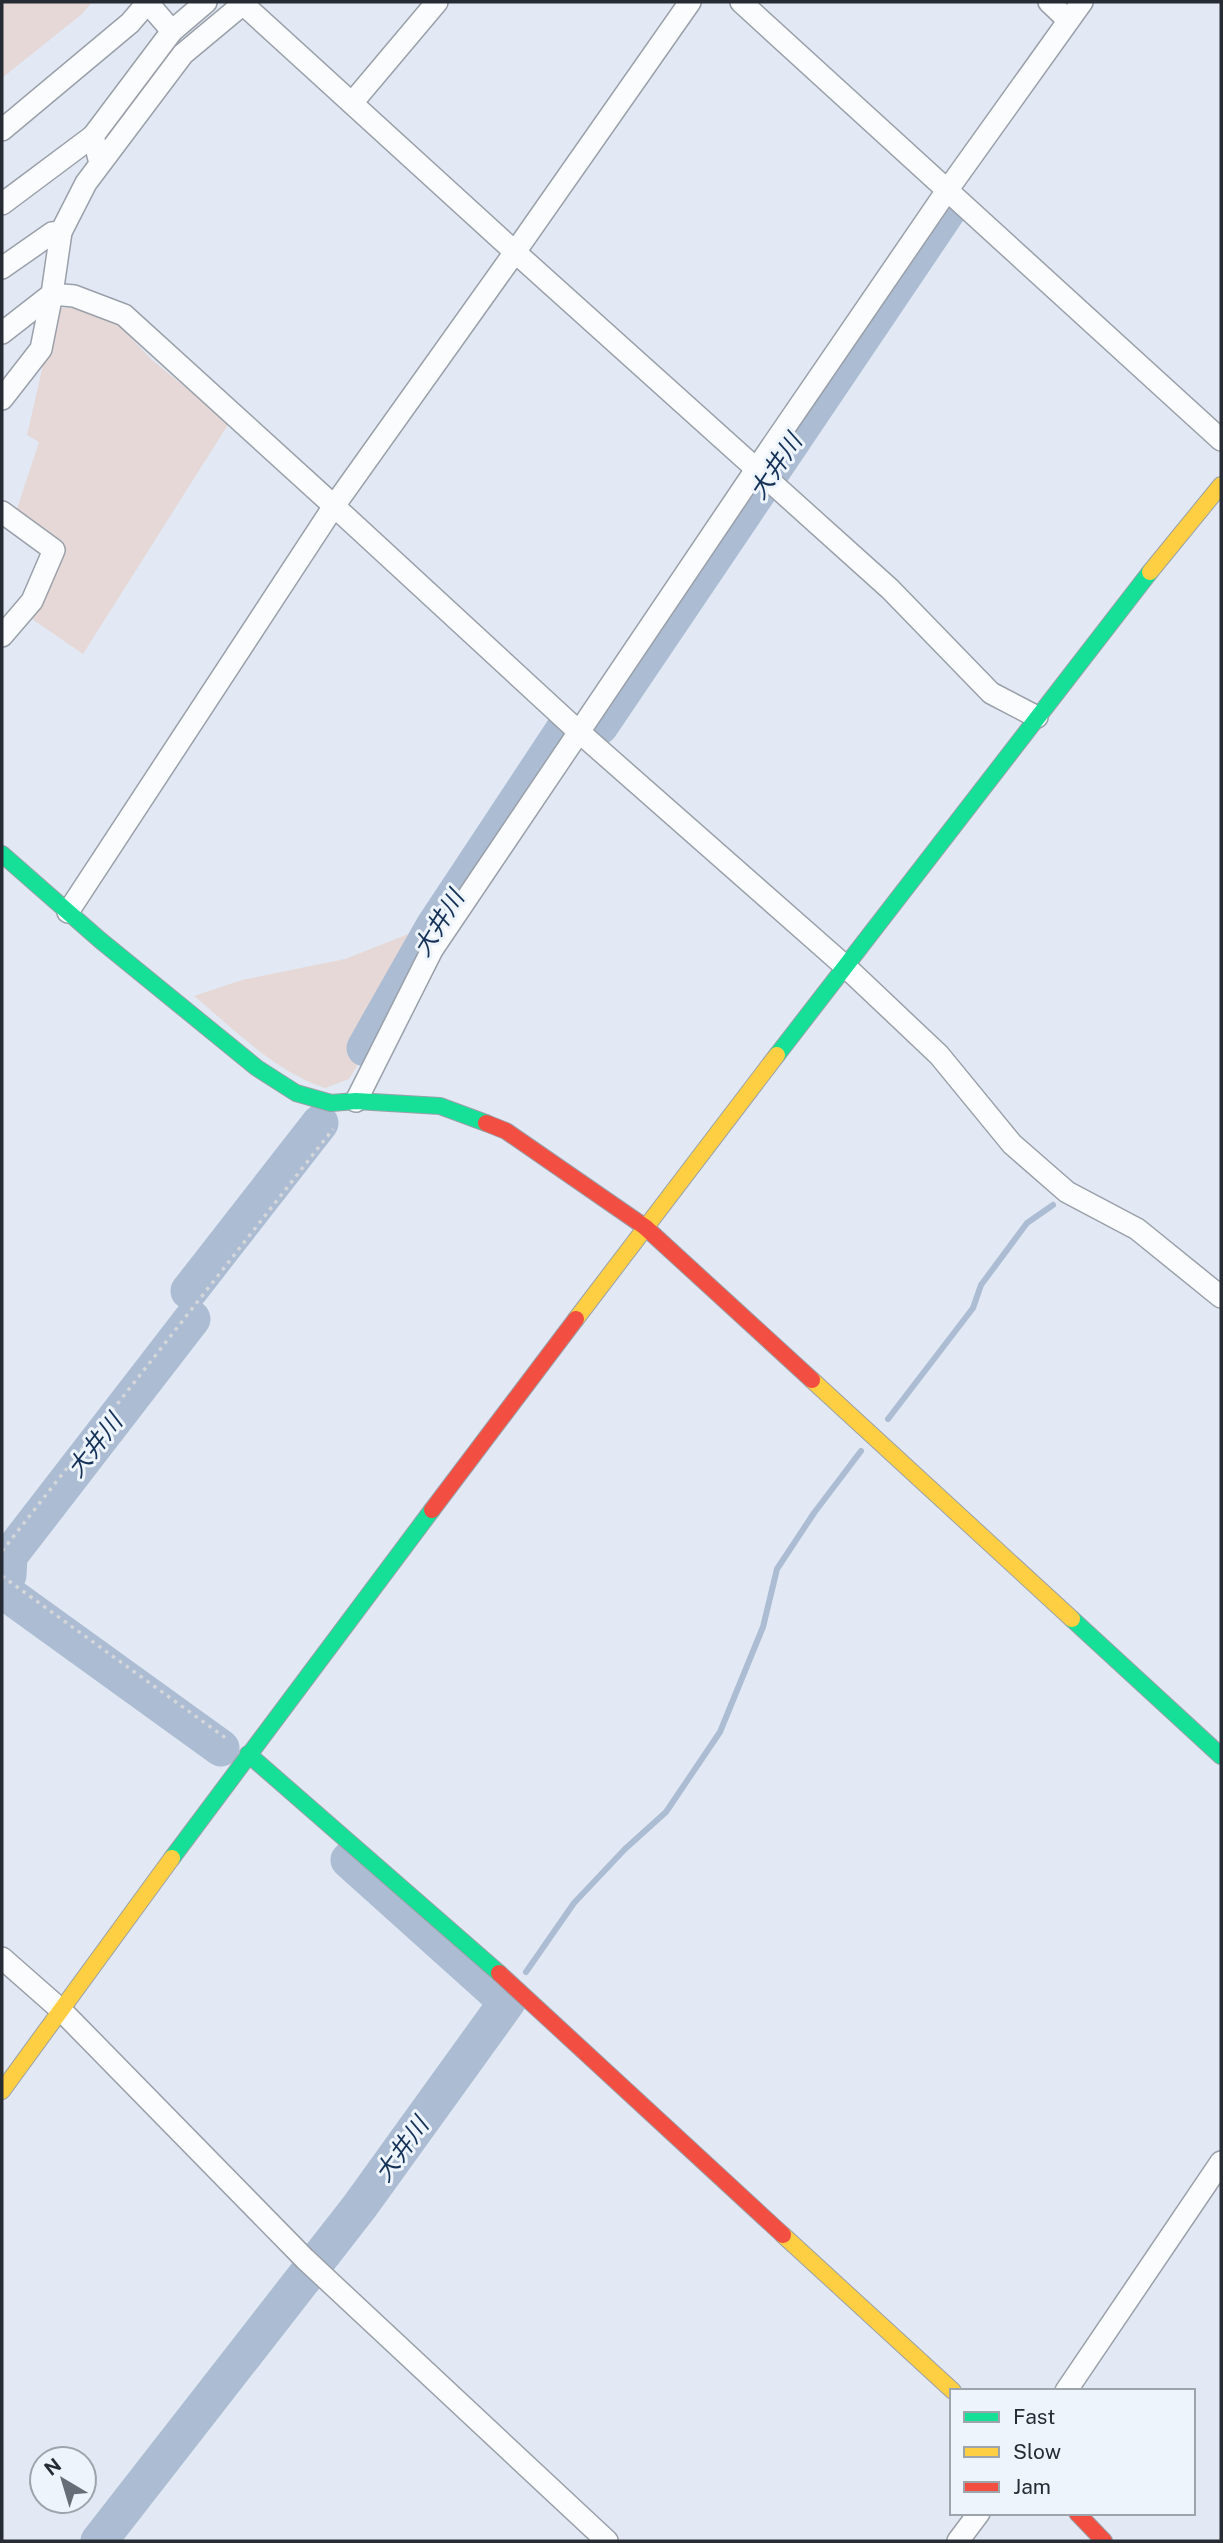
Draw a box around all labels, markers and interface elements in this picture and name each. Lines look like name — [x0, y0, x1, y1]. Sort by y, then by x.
water label: 大井川 — [743, 426, 808, 504]
water label: 大井川 — [407, 883, 471, 961]
water label: 大井川 — [61, 1406, 129, 1482]
water label: 大井川 — [369, 2109, 435, 2186]
legend — [950, 2389, 1195, 2515]
text: Fast — [1013, 2404, 1055, 2429]
text: Slow — [1013, 2439, 1061, 2464]
north arrow — [28, 2445, 98, 2515]
text: N — [40, 2453, 65, 2480]
text: Jam — [1013, 2474, 1051, 2499]

